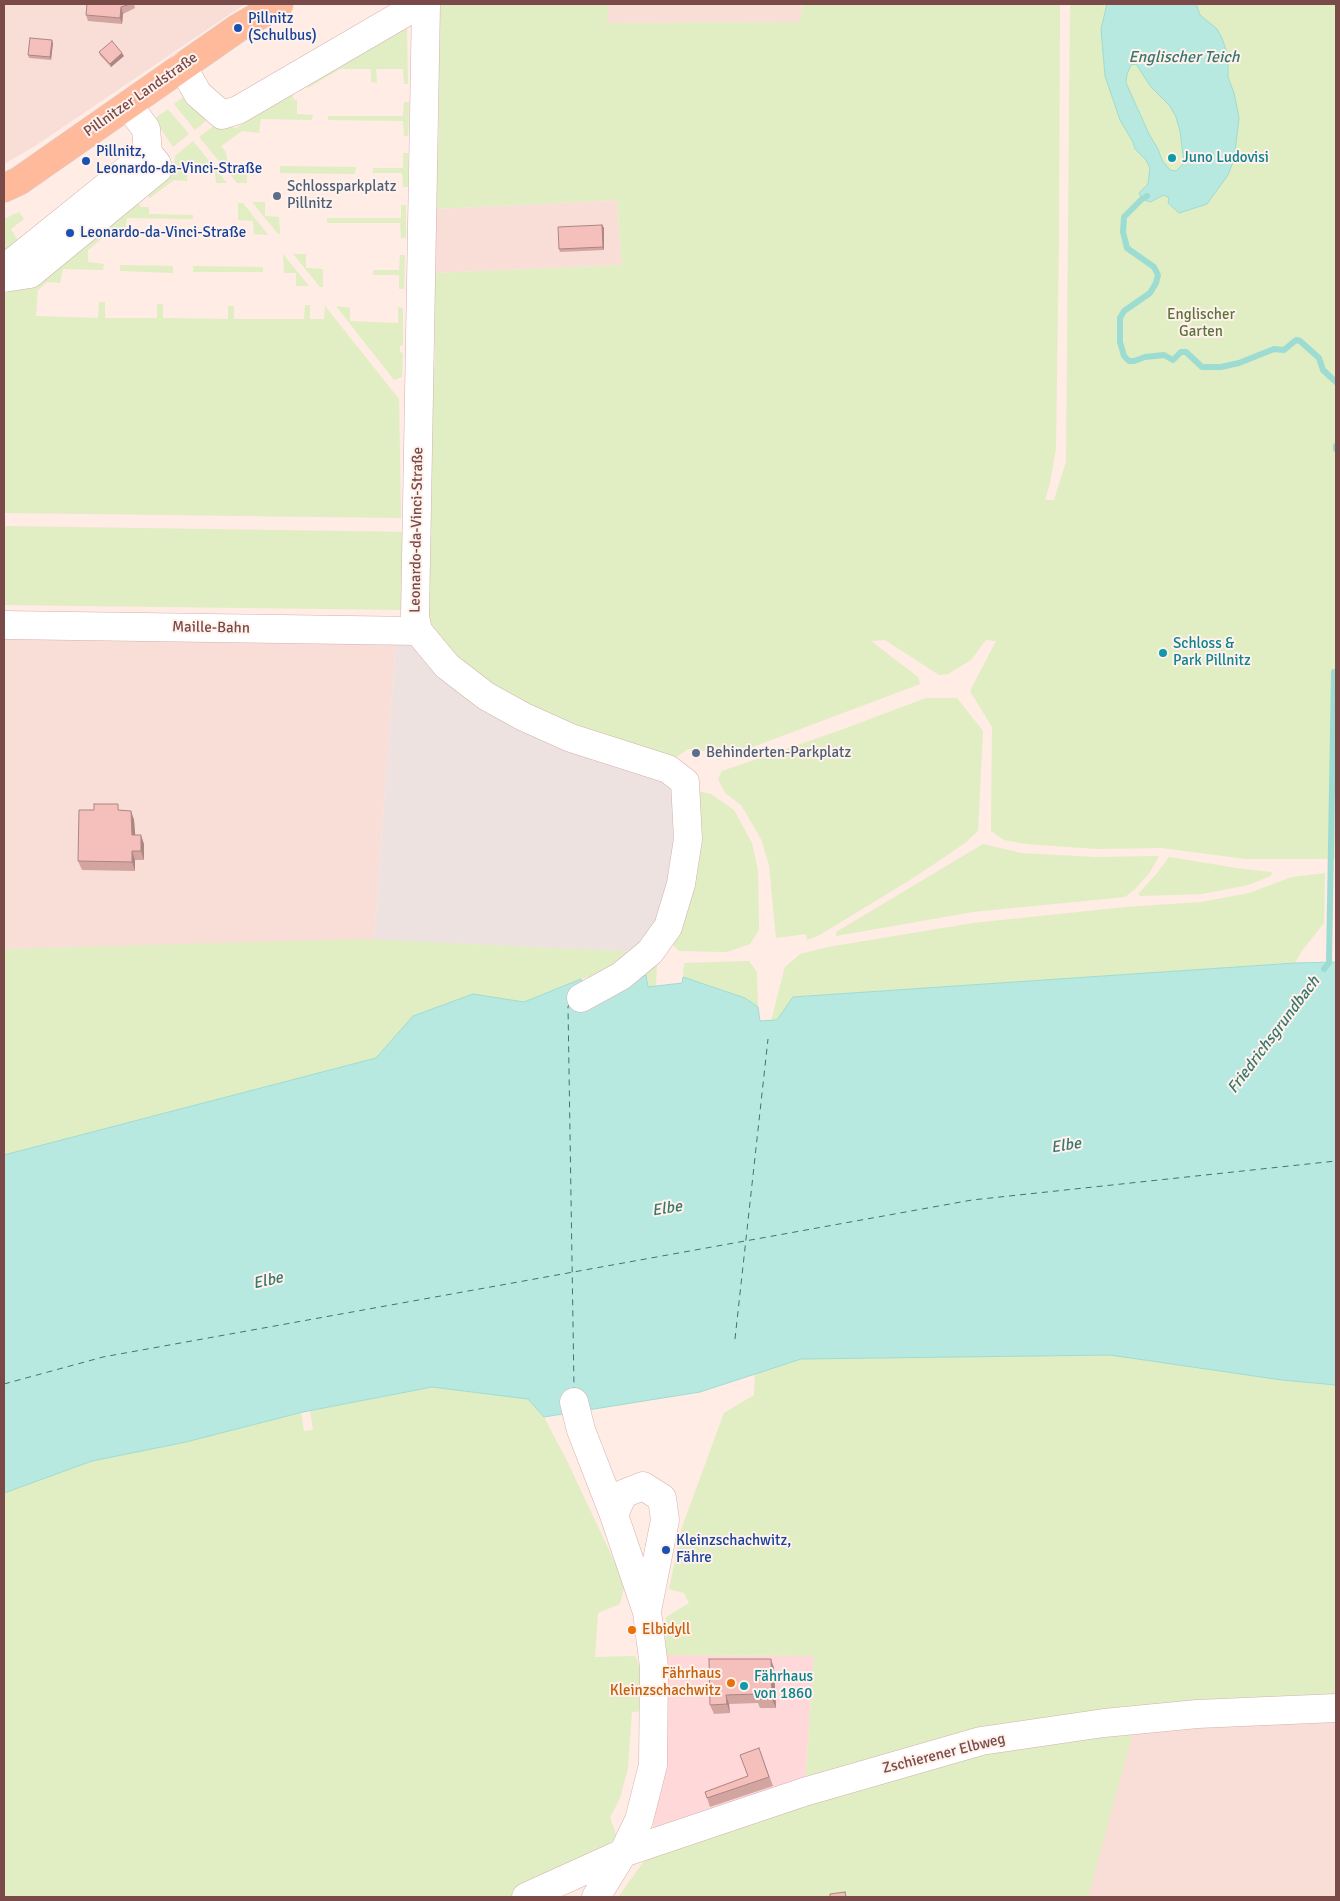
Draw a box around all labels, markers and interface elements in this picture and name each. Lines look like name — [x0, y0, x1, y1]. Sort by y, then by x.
place label: Pillnitz (Schulbus) — [248, 10, 317, 45]
marker: Pillnitz (Schulbus) — [232, 22, 244, 34]
water label: Englischer Teich — [1129, 48, 1239, 68]
street label: Pillnitzer Landstraße — [81, 49, 201, 141]
place label: Pillnitz, Leonardo-da-Vinci-Straße — [96, 143, 262, 178]
place label: Juno Ludovisi — [1182, 149, 1269, 167]
marker: Juno Ludovisi — [1166, 152, 1178, 164]
marker: Pillnitz, Leonardo-da-Vinci-Straße — [80, 155, 92, 167]
place label: Schlossparkplatz Pillnitz — [287, 178, 396, 213]
marker: Schlossparkplatz Pillnitz — [271, 190, 283, 202]
place label: Leonardo-da-Vinci-Straße — [80, 224, 246, 242]
marker: Leonardo-da-Vinci-Straße — [64, 227, 76, 239]
park label: Englischer Garten — [1167, 306, 1235, 341]
street label: Leonardo-da-Vinci-Straße — [407, 447, 427, 613]
street label: Maille-Bahn — [172, 618, 250, 638]
place label: Schloss & Park Pillnitz — [1173, 635, 1251, 670]
marker: Schloss & Park Pillnitz — [1157, 647, 1169, 659]
place label: Behinderten-Parkplatz — [706, 744, 851, 762]
marker: Behinderten-Parkplatz — [690, 747, 702, 759]
water label: Friedrichsgrundbach — [1224, 973, 1324, 1097]
water label: Elbe — [1050, 1134, 1082, 1158]
water label: Elbe — [651, 1197, 683, 1221]
water label: Elbe — [251, 1268, 285, 1294]
place label: Kleinzschachwitz, Fähre — [676, 1532, 791, 1567]
marker: Kleinzschachwitz, Fähre — [660, 1544, 672, 1556]
place label: Elbidyll — [642, 1621, 690, 1639]
marker: Elbidyll — [626, 1624, 638, 1636]
place label: Fährhaus Kleinzschachwitz — [610, 1665, 721, 1700]
place label: Fährhaus von 1860 — [754, 1668, 813, 1703]
marker: Fährhaus Kleinzschachwitz — [725, 1677, 737, 1689]
marker: Fährhaus von 1860 — [738, 1680, 750, 1692]
street label: Zschierener Elbweg — [881, 1730, 1007, 1778]

